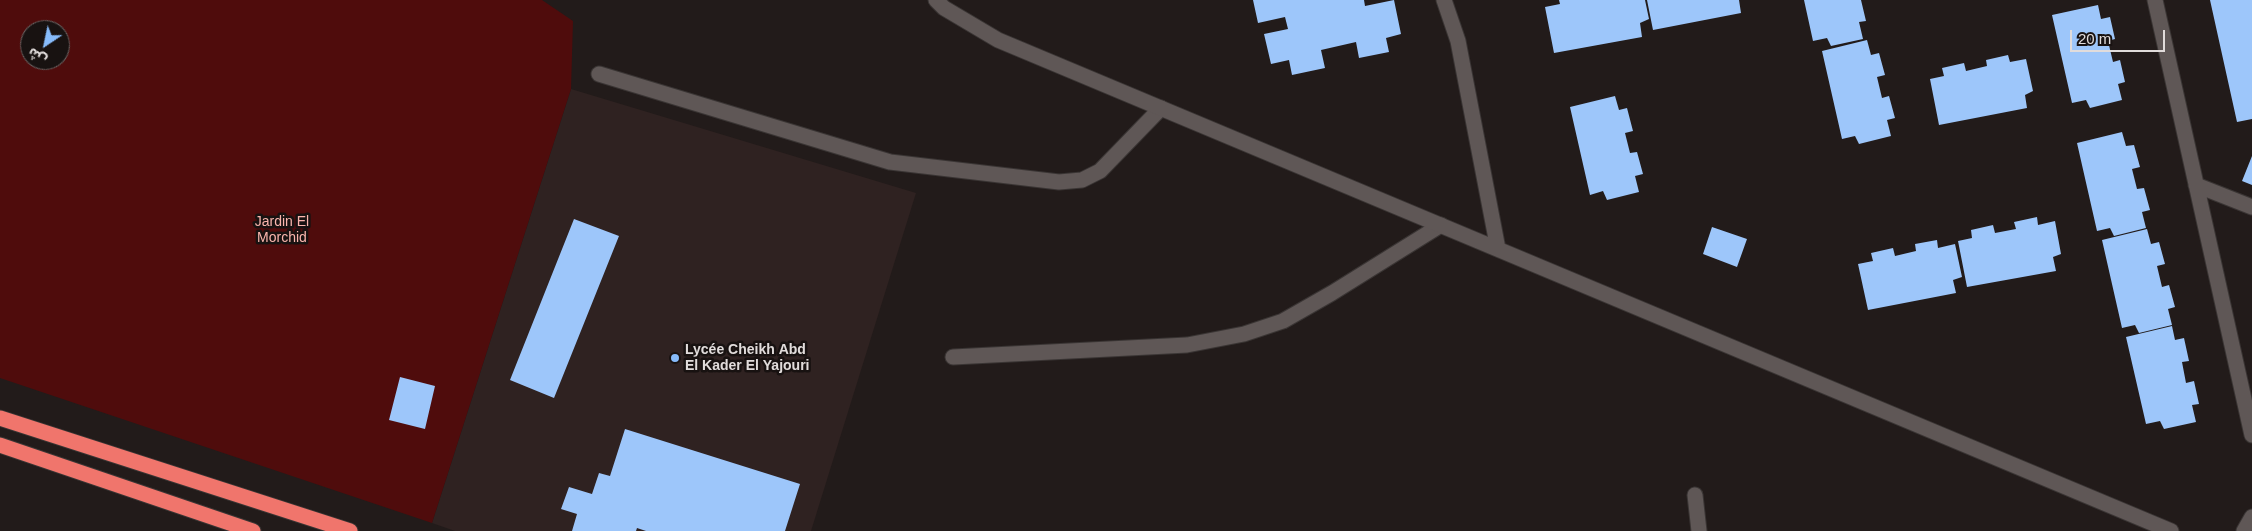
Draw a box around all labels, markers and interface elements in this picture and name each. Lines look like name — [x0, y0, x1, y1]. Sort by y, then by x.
north arrow — [20, 20, 70, 70]
scale bar — [2072, 20, 2167, 52]
text: 20 m — [2078, 30, 2111, 47]
text: ش — [25, 45, 50, 69]
park label: Jardin El Morchid — [255, 214, 309, 246]
place label: Lycée Cheikh Abd El Kader El Yajouri — [685, 342, 809, 374]
marker: Lycée Cheikh Abd El Kader El Yajouri — [669, 352, 681, 364]

